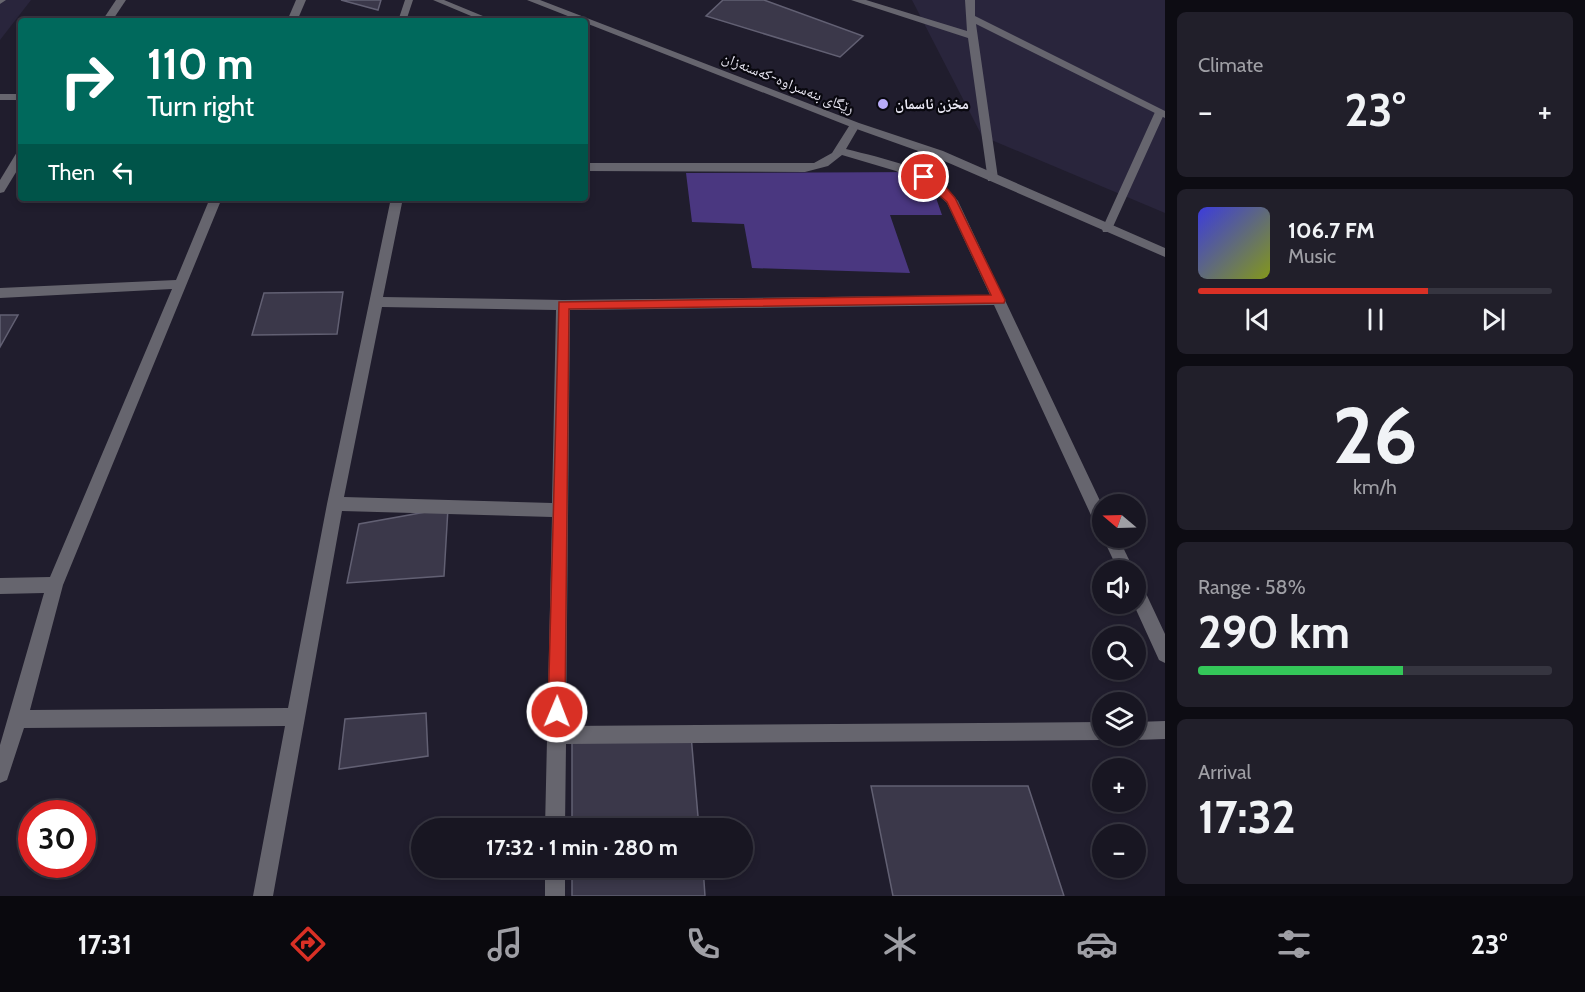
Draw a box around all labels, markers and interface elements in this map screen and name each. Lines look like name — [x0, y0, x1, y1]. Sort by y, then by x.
text: 110 m — [147, 38, 254, 90]
icon: right — [48, 42, 126, 120]
street label: رێگای بنەسراوە-کەسنەزان — [719, 48, 857, 119]
text: Climate — [1198, 53, 1263, 77]
text: 23° — [1344, 83, 1406, 137]
text: Turn right — [147, 90, 254, 123]
text: − — [1198, 91, 1213, 131]
text: + — [1537, 91, 1552, 131]
place label: مخزن ئاسمان — [895, 95, 969, 113]
marker: مخزن ئاسمان — [876, 97, 890, 111]
pin — [898, 151, 949, 202]
icon: left — [107, 156, 140, 189]
text: Then — [48, 159, 95, 186]
icon: arrive — [907, 160, 940, 193]
text: 106.7 FM — [1288, 217, 1375, 244]
text: Music — [1288, 244, 1336, 268]
icon: previous — [1241, 303, 1274, 336]
icon: pause — [1359, 303, 1392, 336]
icon: next — [1477, 303, 1510, 336]
text: 26 — [1332, 388, 1418, 483]
text: km/h — [1353, 475, 1397, 499]
north arrow — [1092, 494, 1146, 548]
map controls — [1092, 494, 1146, 878]
button: sound — [1092, 560, 1146, 614]
text: Range · 58% — [1198, 575, 1306, 599]
text: 290 km — [1198, 605, 1350, 659]
button: search — [1092, 626, 1146, 680]
position arrow — [525, 680, 589, 744]
button: layers — [1092, 692, 1146, 746]
button: + — [1092, 758, 1146, 812]
text: Arrival — [1198, 760, 1251, 784]
text: 17:32 — [1198, 790, 1296, 844]
speed limit sign: 30 — [18, 800, 96, 878]
button: − — [1092, 824, 1146, 878]
text: 17:32 · 1 min · 280 m — [486, 834, 678, 861]
icon: directions — [287, 923, 329, 965]
icon: music — [484, 923, 526, 965]
icon: phone — [682, 923, 724, 965]
icon: climate — [879, 923, 921, 965]
icon: car — [1076, 923, 1118, 965]
icon: filters — [1273, 923, 1315, 965]
text: 17:31 — [78, 928, 132, 961]
text: 23° — [1471, 928, 1507, 961]

